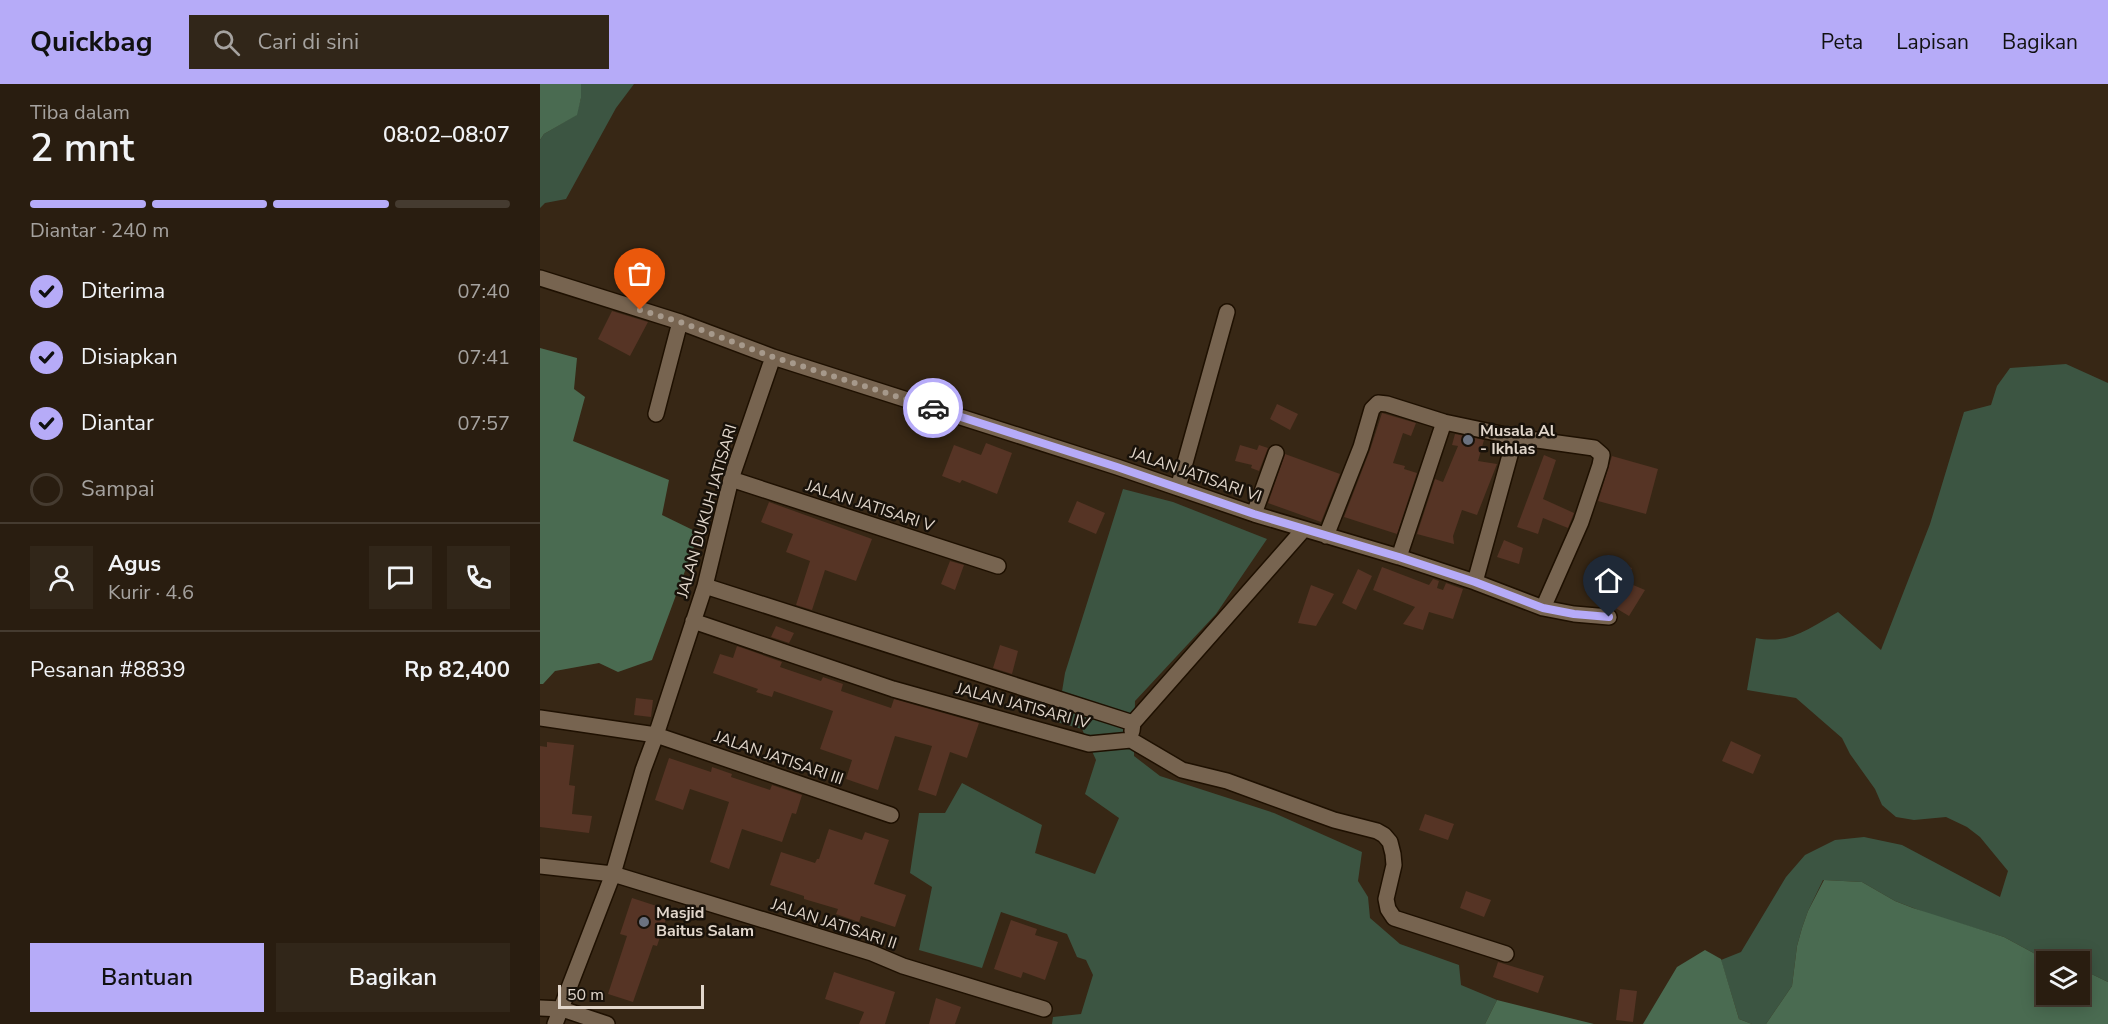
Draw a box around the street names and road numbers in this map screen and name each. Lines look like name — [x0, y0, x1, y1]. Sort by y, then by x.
street label: JALAN DUKUH JATISARI — [671, 422, 742, 601]
street label: JALAN JATISARI VI — [1126, 442, 1265, 508]
street label: JALAN JATISARI V — [802, 475, 938, 537]
street label: JALAN JATISARI IV — [953, 677, 1093, 735]
street label: JALAN JATISARI III — [711, 725, 846, 790]
street label: JALAN JATISARI II — [767, 893, 900, 955]

